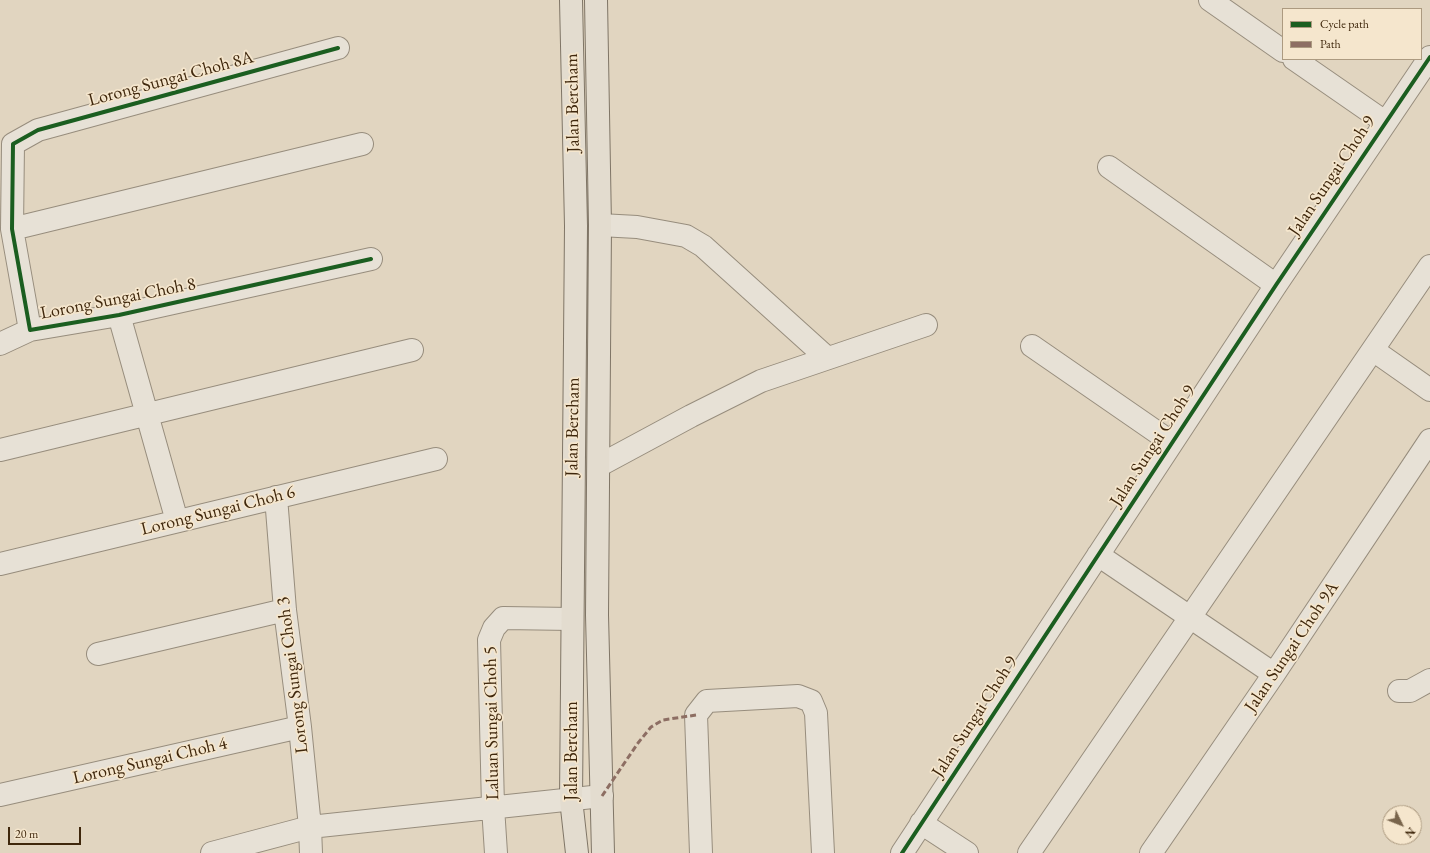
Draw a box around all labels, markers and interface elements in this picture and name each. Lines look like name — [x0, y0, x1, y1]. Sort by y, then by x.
legend — [1282, 8, 1422, 60]
text: Cycle path — [1320, 16, 1369, 32]
text: Path — [1320, 36, 1341, 52]
street label: Lorong Sungai Choh 8A — [86, 47, 256, 111]
street label: Jalan Bercham — [561, 53, 585, 153]
street label: Jalan Sungai Choh 9 — [1284, 112, 1380, 240]
street label: Lorong Sungai Choh 8 — [38, 273, 198, 325]
street label: Jalan Bercham — [561, 377, 585, 477]
street label: Jalan Sungai Choh 9 — [1106, 381, 1200, 511]
street label: Lorong Sungai Choh 6 — [139, 481, 297, 541]
street label: Jalan Sungai Choh 9A — [1240, 578, 1344, 716]
street label: Lorong Sungai Choh 3 — [273, 595, 313, 755]
street label: Laluan Sungai Choh 5 — [480, 646, 504, 800]
street label: Jalan Sungai Choh 9 — [928, 652, 1022, 782]
street label: Jalan Bercham — [561, 701, 583, 801]
street label: Lorong Sungai Choh 4 — [71, 733, 229, 789]
north arrow — [1382, 805, 1422, 845]
scale bar — [10, 819, 83, 845]
text: N — [1402, 824, 1418, 841]
text: 20 m — [15, 826, 38, 842]

